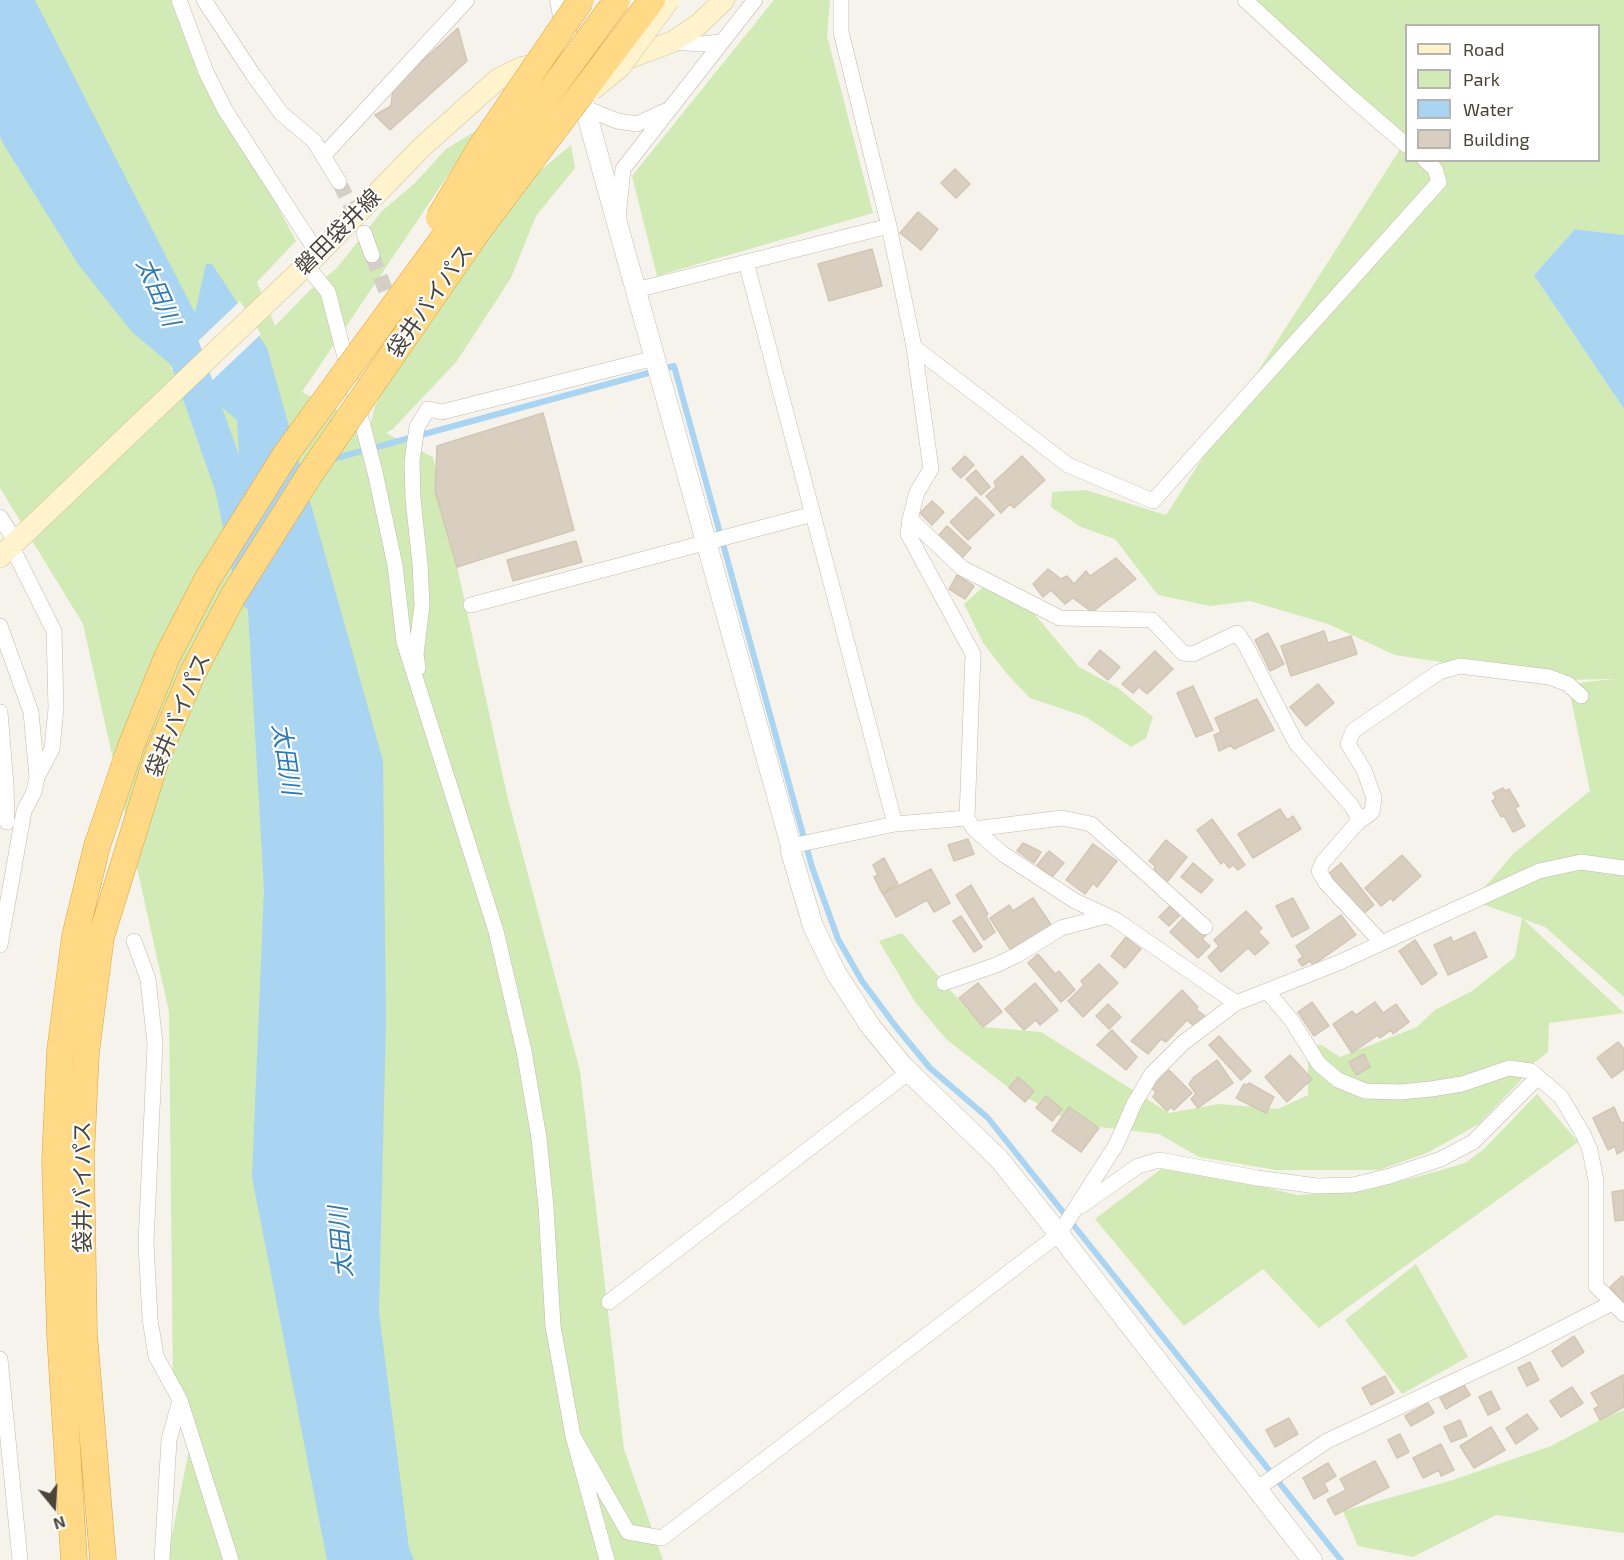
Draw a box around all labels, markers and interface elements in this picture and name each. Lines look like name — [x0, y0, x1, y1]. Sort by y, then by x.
legend — [1405, 24, 1600, 162]
text: Road — [1463, 38, 1504, 60]
text: Park — [1463, 68, 1500, 90]
text: Water — [1463, 98, 1513, 120]
text: Building — [1463, 128, 1530, 150]
street label: 磐田袋井線 — [290, 184, 386, 280]
street label: 袋井バイパス — [381, 239, 479, 363]
water label: 太田川 — [130, 253, 186, 331]
street label: 袋井バイパス — [140, 649, 216, 781]
water label: 太田川 — [266, 721, 306, 797]
street label: 袋井バイパス — [70, 1121, 96, 1253]
water label: 太田川 — [324, 1205, 358, 1279]
north arrow — [24, 1476, 84, 1536]
text: N — [51, 1513, 68, 1534]

